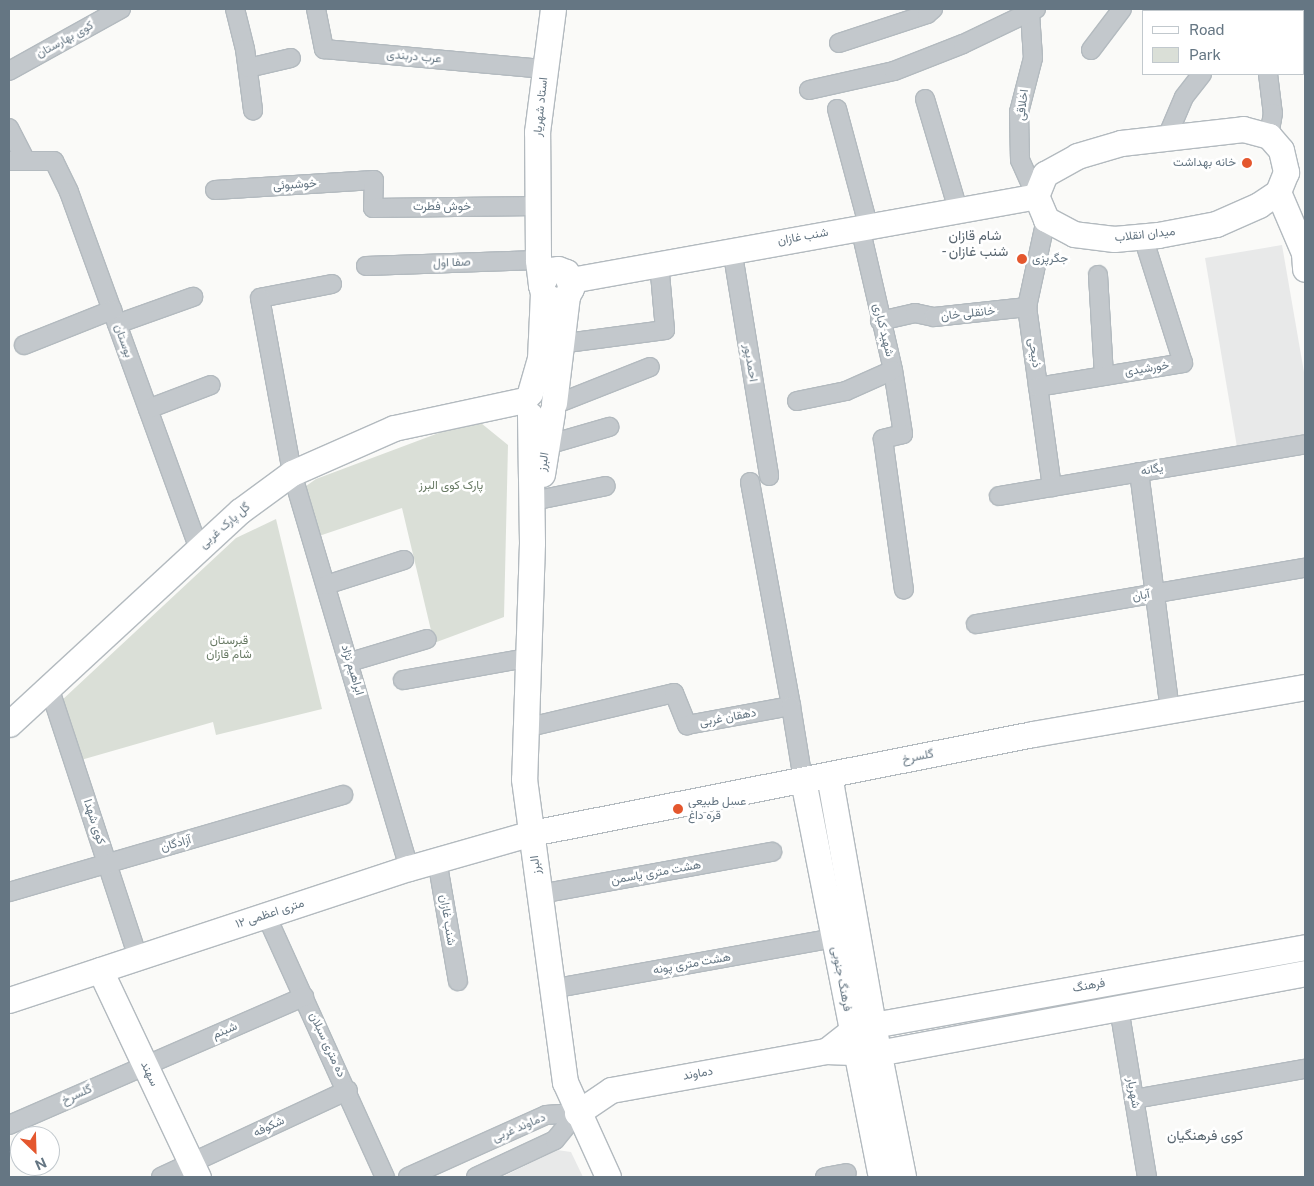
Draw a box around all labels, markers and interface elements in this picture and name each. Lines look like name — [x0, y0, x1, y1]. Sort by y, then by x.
legend — [1142, 10, 1304, 75]
street label: کوی بهارستان — [34, 18, 96, 62]
text: Road — [1189, 21, 1225, 38]
text: Park — [1189, 46, 1221, 63]
street label: عرب دربندی — [386, 47, 442, 67]
street label: استاد شهریار — [531, 77, 551, 137]
street label: اخلاقی — [1014, 89, 1032, 121]
place label: خانه بهداشت — [1173, 156, 1236, 170]
marker: خانه بهداشت — [1240, 156, 1254, 170]
street label: خوشبوئی — [273, 176, 317, 194]
street label: خوش فطرت — [413, 200, 471, 214]
street label: شنب غازان — [777, 225, 829, 249]
street label: میدان انقلاب — [1114, 225, 1176, 245]
district label: شام قازان - شنب غازان — [941, 227, 1009, 260]
place label: جگرپزی — [1032, 252, 1068, 266]
marker: جگرپزی — [1016, 253, 1028, 265]
street label: صفا اول — [433, 255, 471, 271]
street label: شهید کباری — [869, 302, 897, 358]
street label: خانقلی خان — [940, 304, 996, 324]
street label: بوستان — [110, 322, 136, 360]
street label: ذبیحی — [1025, 337, 1043, 369]
street label: احمدپور — [740, 343, 760, 383]
street label: خورشیدی — [1124, 358, 1170, 380]
street label: البرز — [535, 452, 553, 472]
street label: یگانه — [1140, 461, 1164, 479]
park label: پارک کوی البرز — [419, 479, 483, 493]
street label: گل پارک غربی — [197, 500, 253, 552]
street label: آبان — [1131, 587, 1151, 605]
park label: قبرستان شام قازان — [206, 634, 252, 662]
street label: ابراهیم نژاد — [337, 643, 367, 697]
street label: دهقان غربی — [699, 706, 757, 730]
street label: گلسرخ — [901, 747, 935, 767]
place label: عسل طبیعی قره داغ — [688, 795, 746, 823]
street label: کوی شهدا — [80, 798, 108, 846]
marker: عسل طبیعی قره داغ — [672, 803, 684, 815]
street label: آزادگان — [159, 833, 193, 855]
street label: البرز — [528, 855, 544, 875]
street label: هشت متری یاسمن — [610, 858, 702, 888]
street label: شنب غازان — [436, 894, 458, 946]
street label: ۱۲ متری اعظمی — [234, 896, 306, 932]
street label: فرهنگ جنوبی — [828, 945, 854, 1013]
street label: هشت متری پونه — [652, 950, 732, 978]
street label: فرهنگ — [1072, 976, 1106, 996]
street label: ده متری سبلان — [306, 1010, 348, 1080]
street label: شبنم — [211, 1019, 239, 1043]
street label: سهند — [137, 1059, 161, 1089]
street label: دماوند — [682, 1064, 714, 1084]
street label: شهریار — [1123, 1076, 1143, 1110]
street label: گلسرخ — [59, 1082, 95, 1108]
street label: دماوند غربی — [490, 1110, 548, 1146]
street label: شکوفه — [251, 1114, 287, 1140]
north arrow — [10, 1126, 60, 1176]
district label: کوی فرهنگیان — [1167, 1127, 1243, 1143]
text: N — [32, 1154, 49, 1173]

